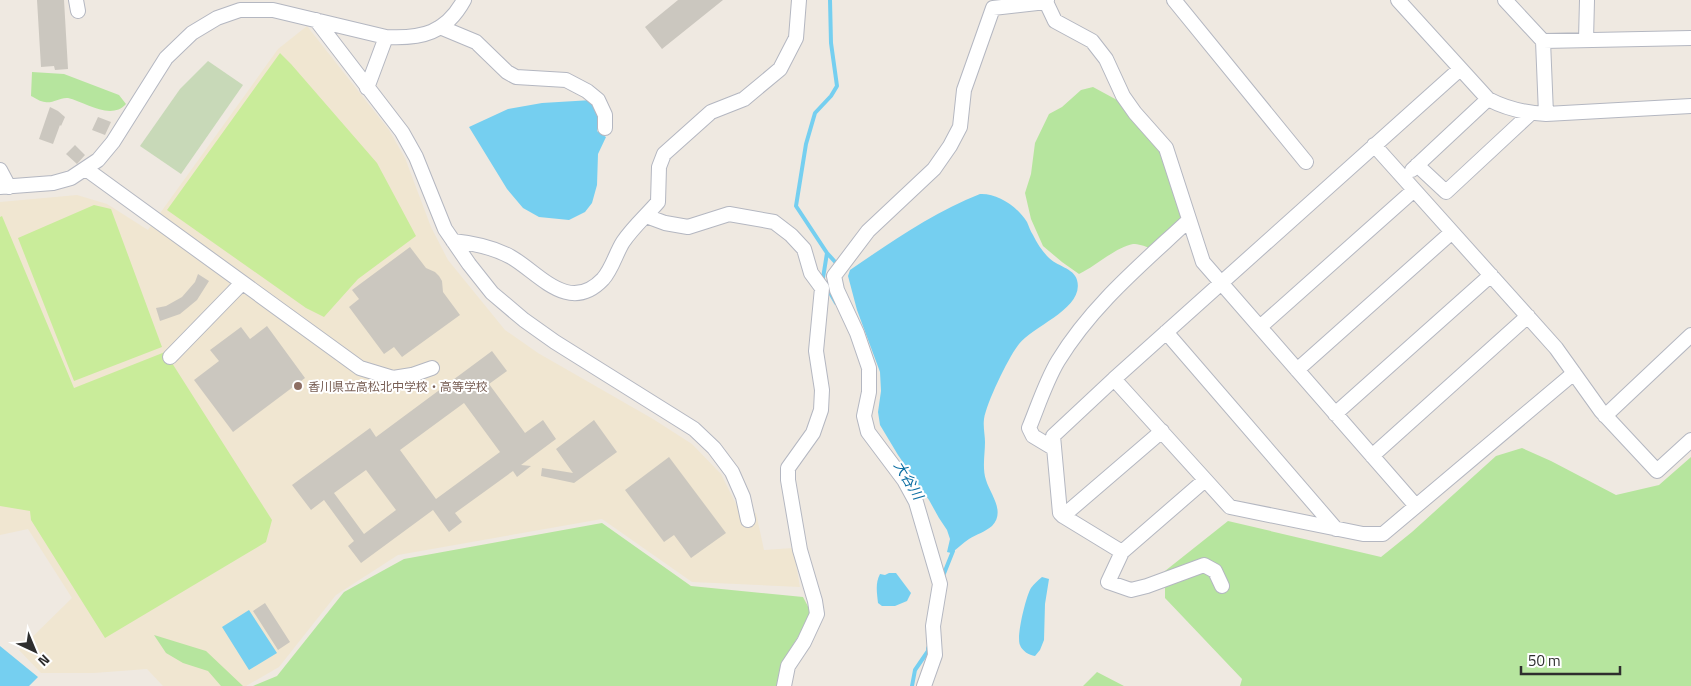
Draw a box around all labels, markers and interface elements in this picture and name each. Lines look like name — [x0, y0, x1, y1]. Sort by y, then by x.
place label: 香川県立高松北中学校・高等学校 — [308, 377, 488, 396]
marker: 香川県立高松北中学校・高等学校 — [292, 380, 304, 392]
water label: 大谷川 — [889, 457, 930, 505]
north arrow — [10, 626, 60, 676]
scale bar — [1521, 644, 1620, 676]
text: 50 m — [1528, 649, 1561, 672]
text: N — [34, 650, 55, 672]

